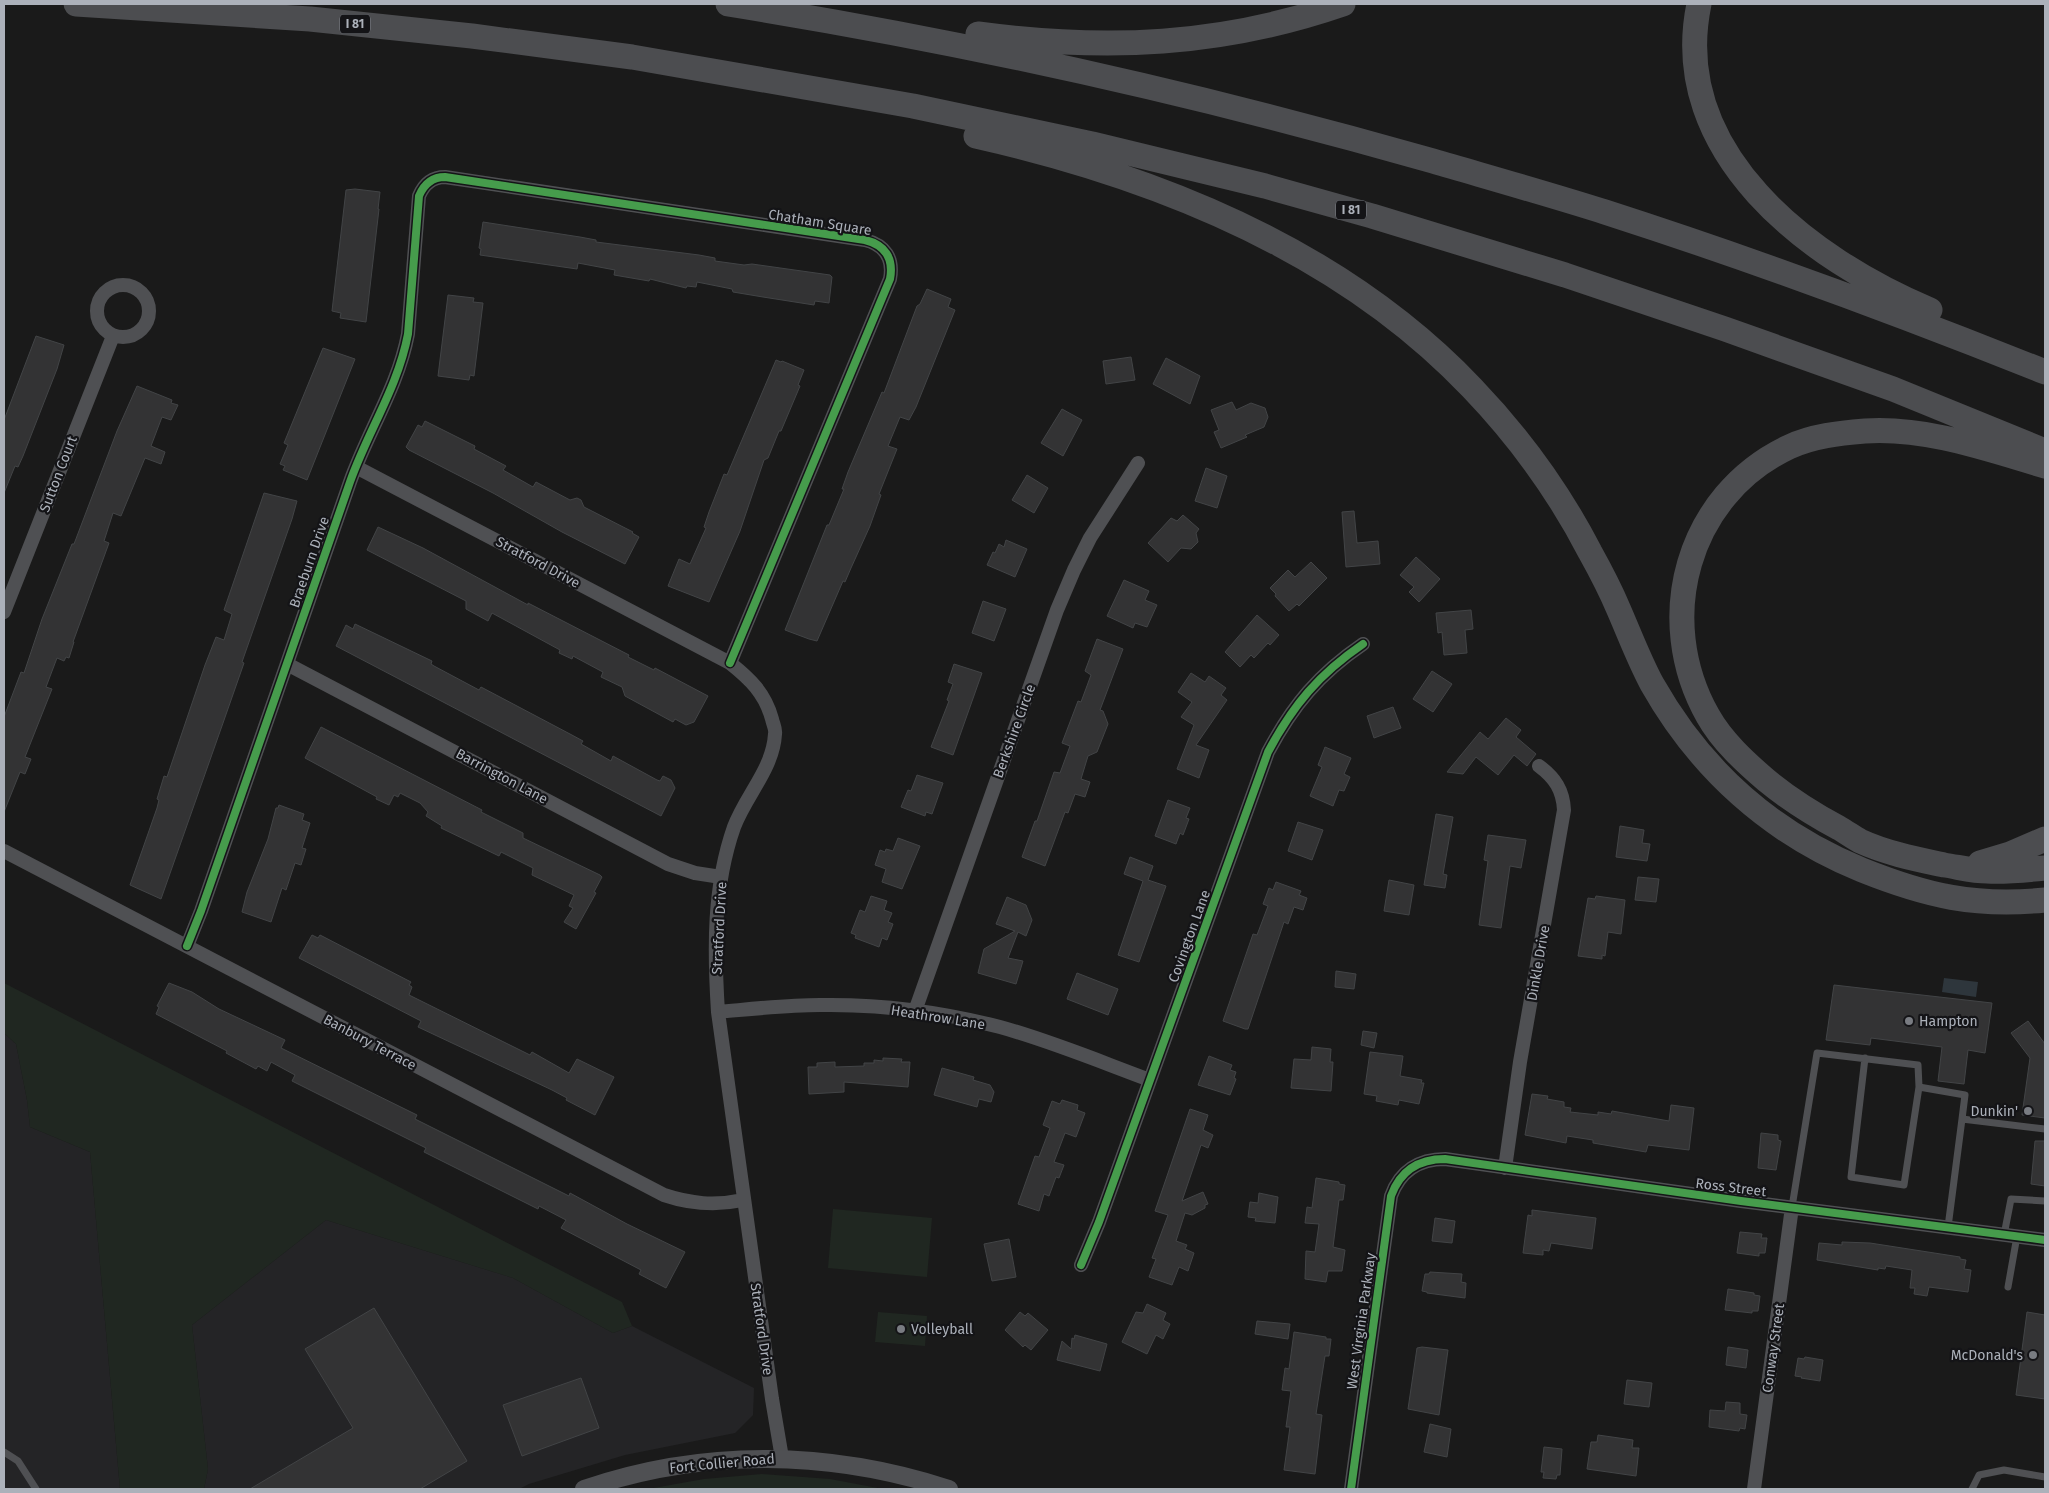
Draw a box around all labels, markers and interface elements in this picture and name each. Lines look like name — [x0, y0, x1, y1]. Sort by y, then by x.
road number: I 81 — [340, 14, 370, 34]
road number: I 81 — [1336, 200, 1366, 220]
street label: Chatham Square — [767, 206, 873, 239]
street label: Sutton Court — [36, 433, 81, 515]
street label: Braeburn Drive — [286, 514, 333, 610]
street label: Stratford Drive — [493, 533, 583, 592]
street label: Berkshire Circle — [990, 682, 1039, 780]
street label: Barrington Lane — [453, 745, 551, 808]
street label: Stratford Drive — [709, 881, 730, 975]
street label: Covington Lane — [1165, 888, 1214, 985]
street label: Dinkle Drive — [1523, 924, 1554, 1002]
street label: Heathrow Lane — [890, 1002, 986, 1033]
street label: Banbury Terrace — [320, 1011, 419, 1074]
place label: Hampton — [1919, 1013, 1978, 1030]
marker: Hampton — [1903, 1015, 1915, 1027]
place label: Dunkin' — [1970, 1103, 2018, 1120]
marker: Dunkin' — [2022, 1105, 2034, 1117]
street label: Ross Street — [1695, 1175, 1768, 1200]
street label: West Virginia Parkway — [1343, 1252, 1380, 1390]
street label: Stratford Drive — [747, 1282, 776, 1376]
street label: Conway Street — [1759, 1301, 1788, 1394]
place label: Volleyball — [911, 1321, 973, 1338]
marker: Volleyball — [895, 1323, 907, 1335]
place label: McDonald's — [1951, 1347, 2023, 1364]
marker: McDonald's — [2027, 1349, 2039, 1361]
street label: Fort Collier Road — [669, 1450, 775, 1477]

